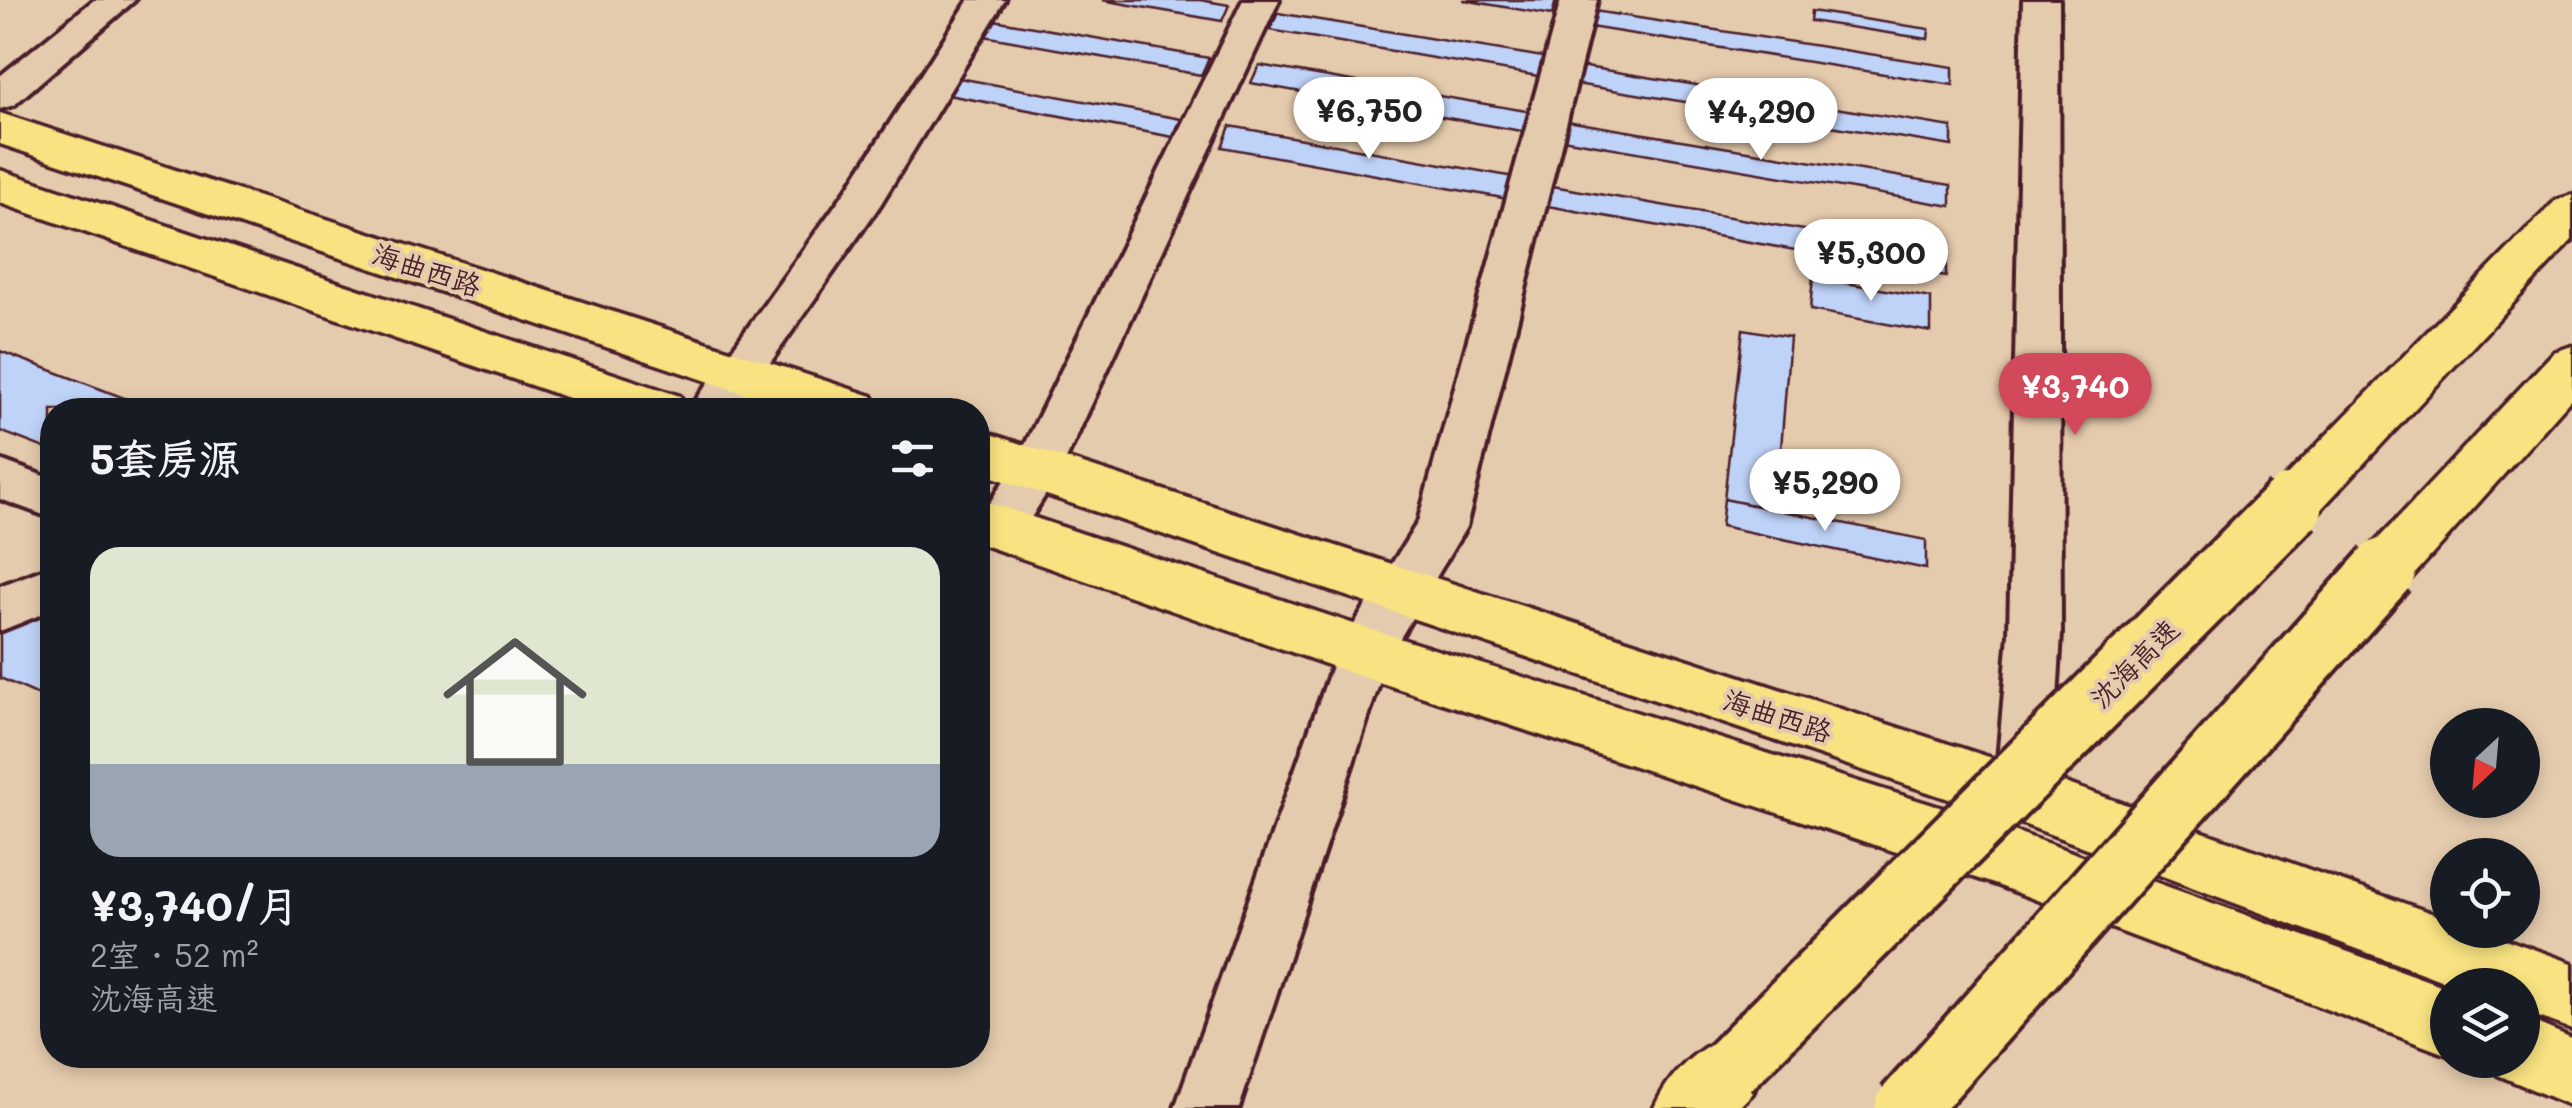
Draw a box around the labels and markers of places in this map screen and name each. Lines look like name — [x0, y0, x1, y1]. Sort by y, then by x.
pin: ¥6,750 — [1288, 77, 1450, 162]
pin: ¥4,290 — [1680, 78, 1842, 163]
pin: ¥5,300 — [1790, 219, 1952, 304]
pin: ¥3,740 — [1994, 353, 2156, 438]
pin: ¥5,290 — [1744, 449, 1906, 534]

